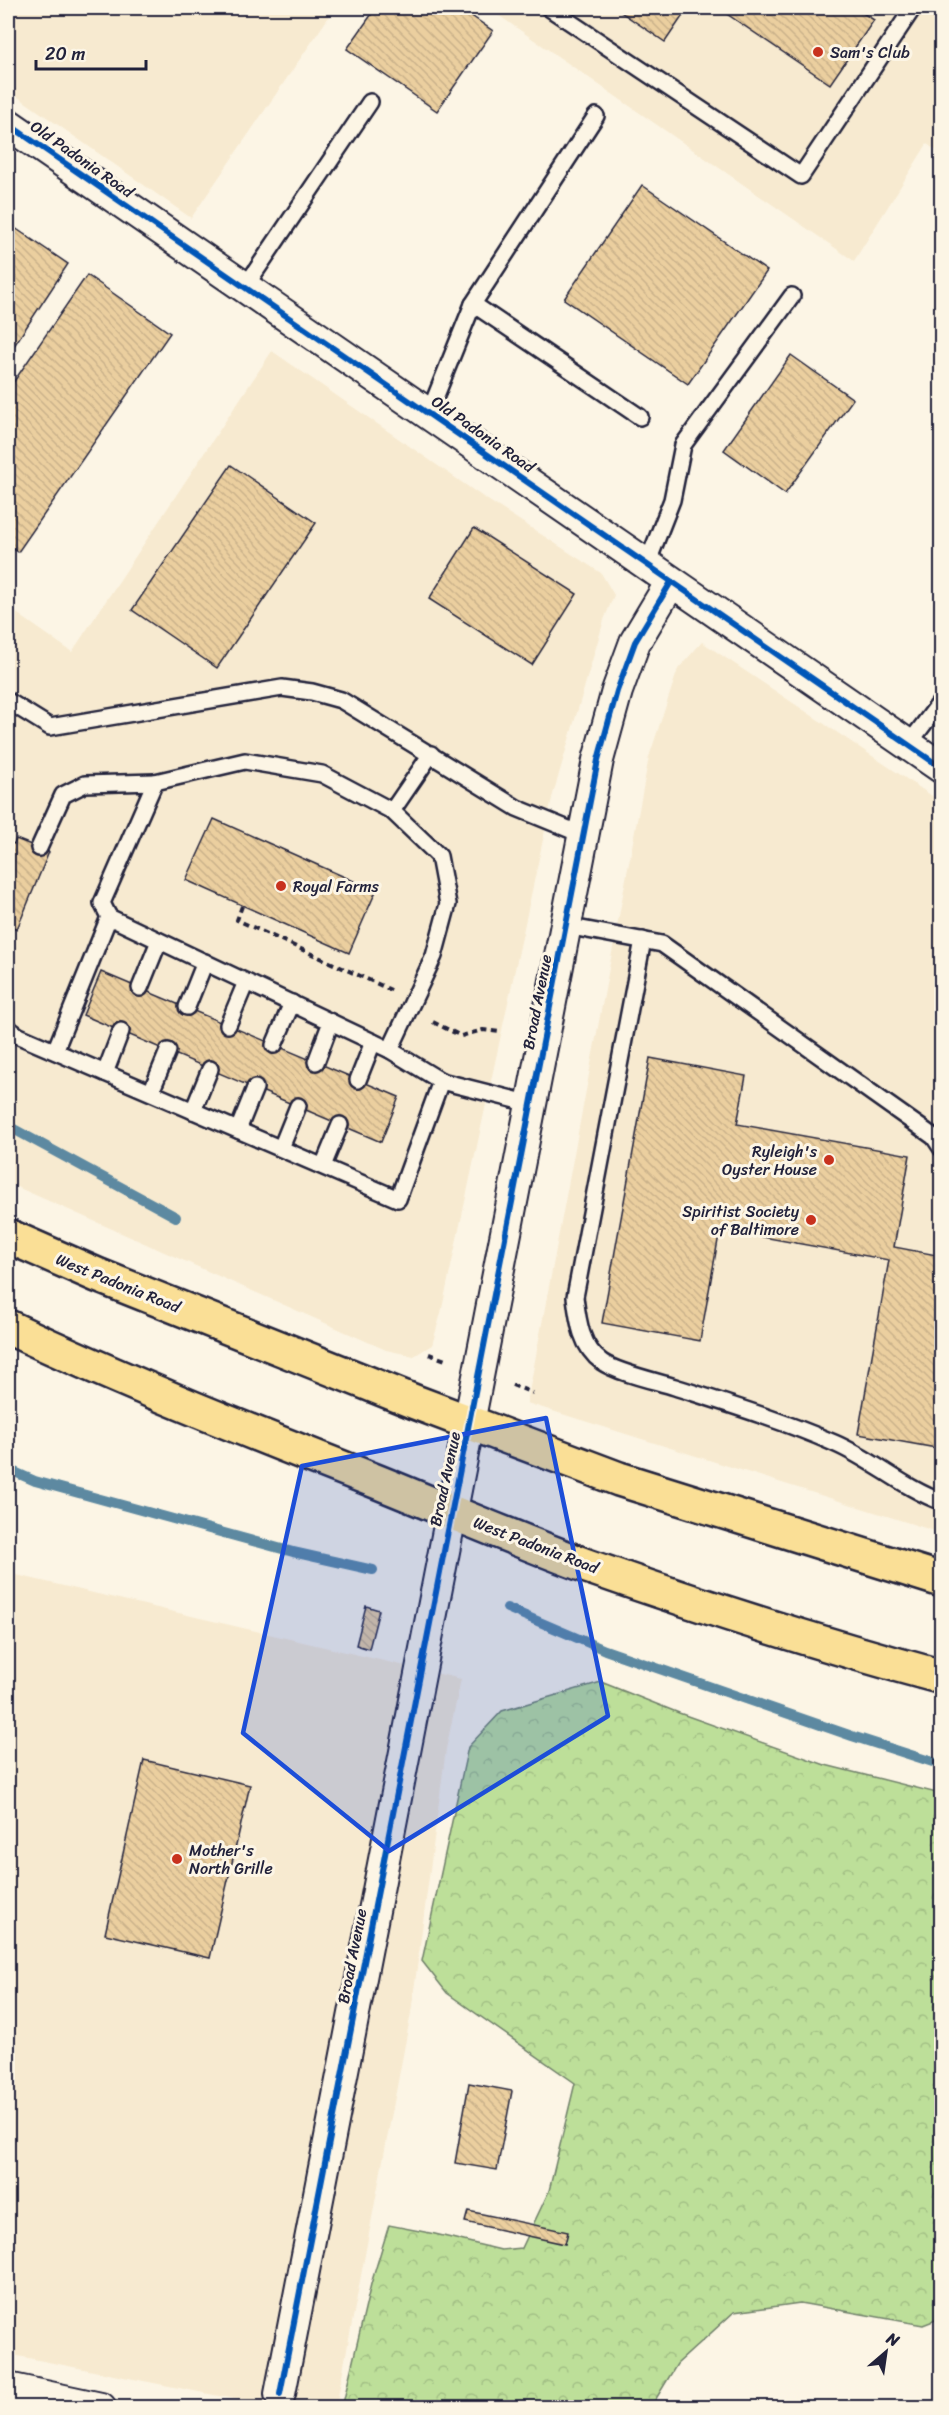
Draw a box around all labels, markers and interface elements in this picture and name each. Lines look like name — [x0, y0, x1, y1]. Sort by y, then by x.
scale bar — [36, 33, 146, 71]
text: 20 m — [45, 38, 85, 70]
place label: Sam's Club — [830, 38, 910, 67]
marker: Sam's Club — [811, 45, 825, 59]
street label: Old Padonia Road — [24, 112, 141, 207]
street label: Old Padonia Road — [425, 387, 542, 482]
place label: Royal Farms — [293, 872, 379, 901]
marker: Royal Farms — [274, 879, 288, 893]
street label: Broad Avenue — [514, 952, 560, 1052]
place label: Ryleigh's Oyster House — [722, 1137, 818, 1184]
marker: Ryleigh's Oyster House — [822, 1153, 836, 1167]
place label: Spiritist Society of Baltimore — [682, 1197, 800, 1244]
marker: Spiritist Society of Baltimore — [804, 1213, 818, 1227]
street label: West Padonia Road — [51, 1245, 186, 1322]
street label: Broad Avenue — [421, 1429, 469, 1529]
street label: West Padonia Road — [469, 1508, 604, 1583]
place label: Mother's North Grille — [189, 1836, 273, 1883]
marker: Mother's North Grille — [170, 1852, 184, 1866]
street label: Broad Avenue — [329, 1906, 375, 2006]
north arrow — [856, 2322, 916, 2382]
text: N — [880, 2323, 906, 2355]

